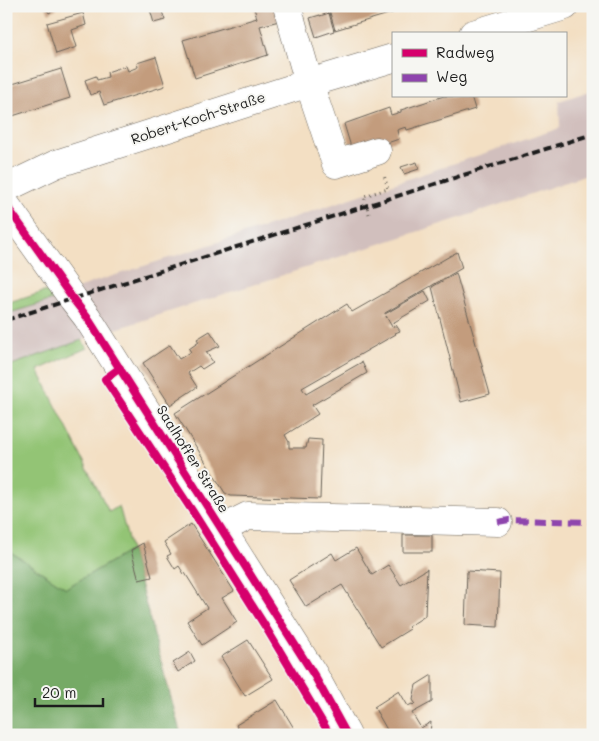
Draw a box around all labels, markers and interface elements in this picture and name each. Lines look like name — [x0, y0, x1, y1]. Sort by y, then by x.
legend — [392, 32, 566, 98]
text: Radweg — [436, 42, 494, 62]
text: Weg — [436, 66, 467, 86]
street label: Robert-Koch-Straße — [128, 87, 267, 148]
street label: Saalhoffer Straße — [153, 401, 234, 516]
scale bar — [35, 676, 102, 708]
text: 20 m — [42, 682, 76, 702]

